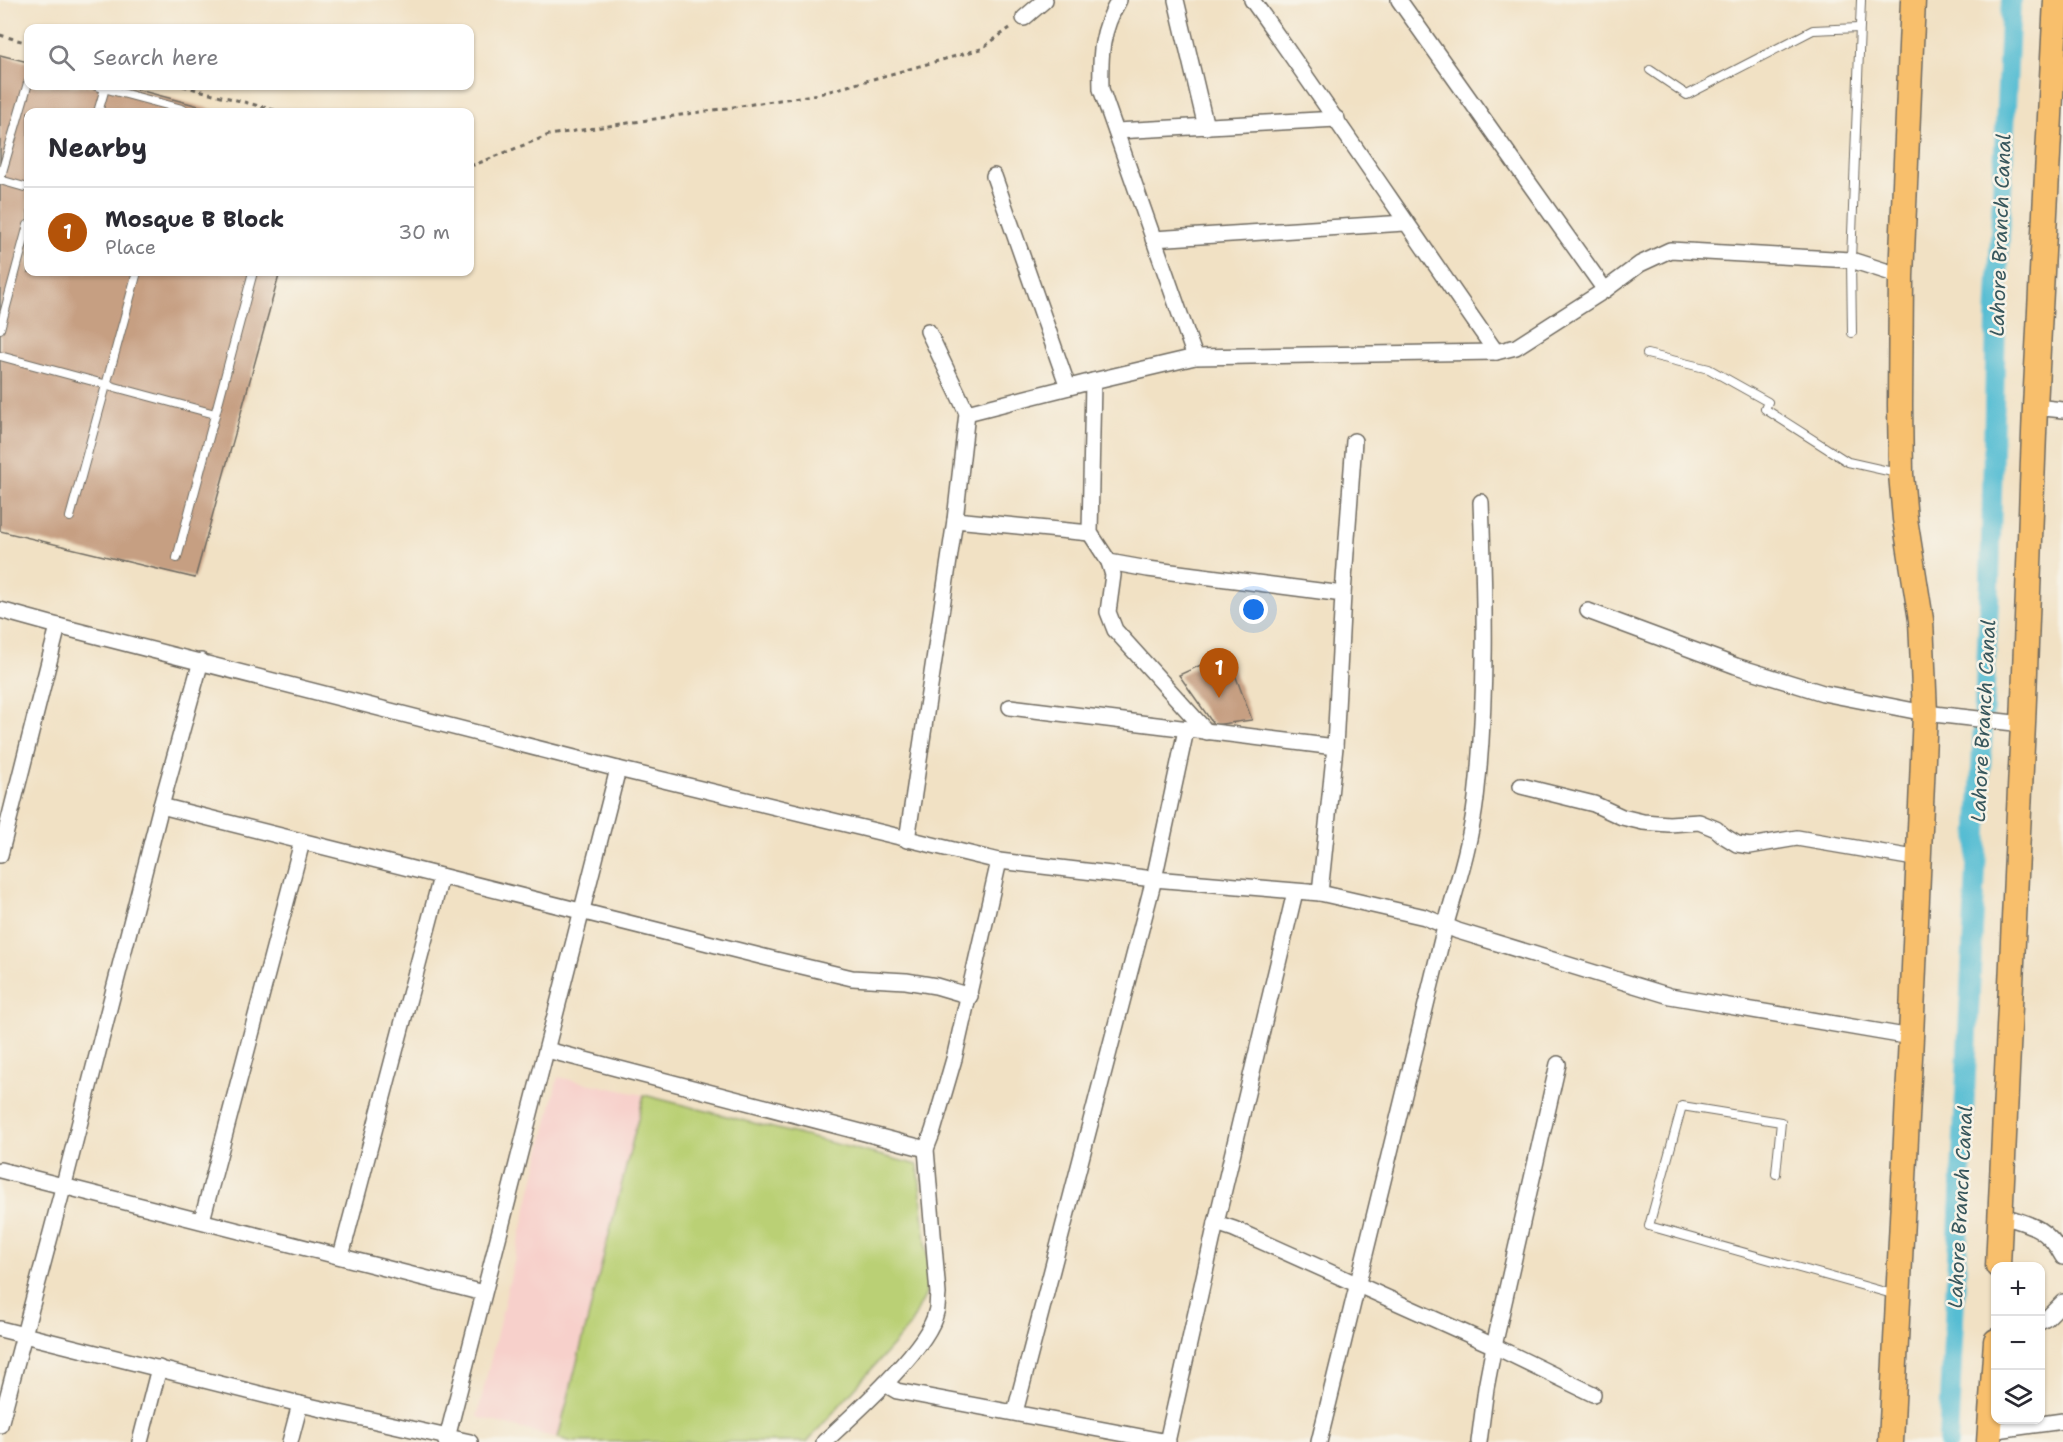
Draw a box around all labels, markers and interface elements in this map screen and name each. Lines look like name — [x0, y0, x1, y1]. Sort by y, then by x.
search box — [24, 24, 474, 90]
icon: search — [45, 41, 78, 74]
text: Search here — [93, 43, 219, 72]
text: Nearby — [48, 130, 147, 165]
water label: Lahore Branch Canal — [1983, 133, 2017, 337]
text: Mosque B Block — [105, 205, 284, 234]
text: 1 — [63, 219, 72, 245]
text: 30 m — [398, 219, 450, 245]
text: Place — [105, 234, 156, 260]
your location — [1239, 595, 1268, 624]
water label: Lahore Branch Canal — [1965, 619, 2001, 823]
pin: 1 — [1200, 648, 1238, 698]
water label: Lahore Branch Canal — [1942, 1105, 1978, 1309]
map controls — [1991, 1262, 2045, 1424]
button: + — [1991, 1262, 2045, 1316]
button: − — [1991, 1316, 2045, 1370]
button: layers — [1991, 1370, 2045, 1424]

